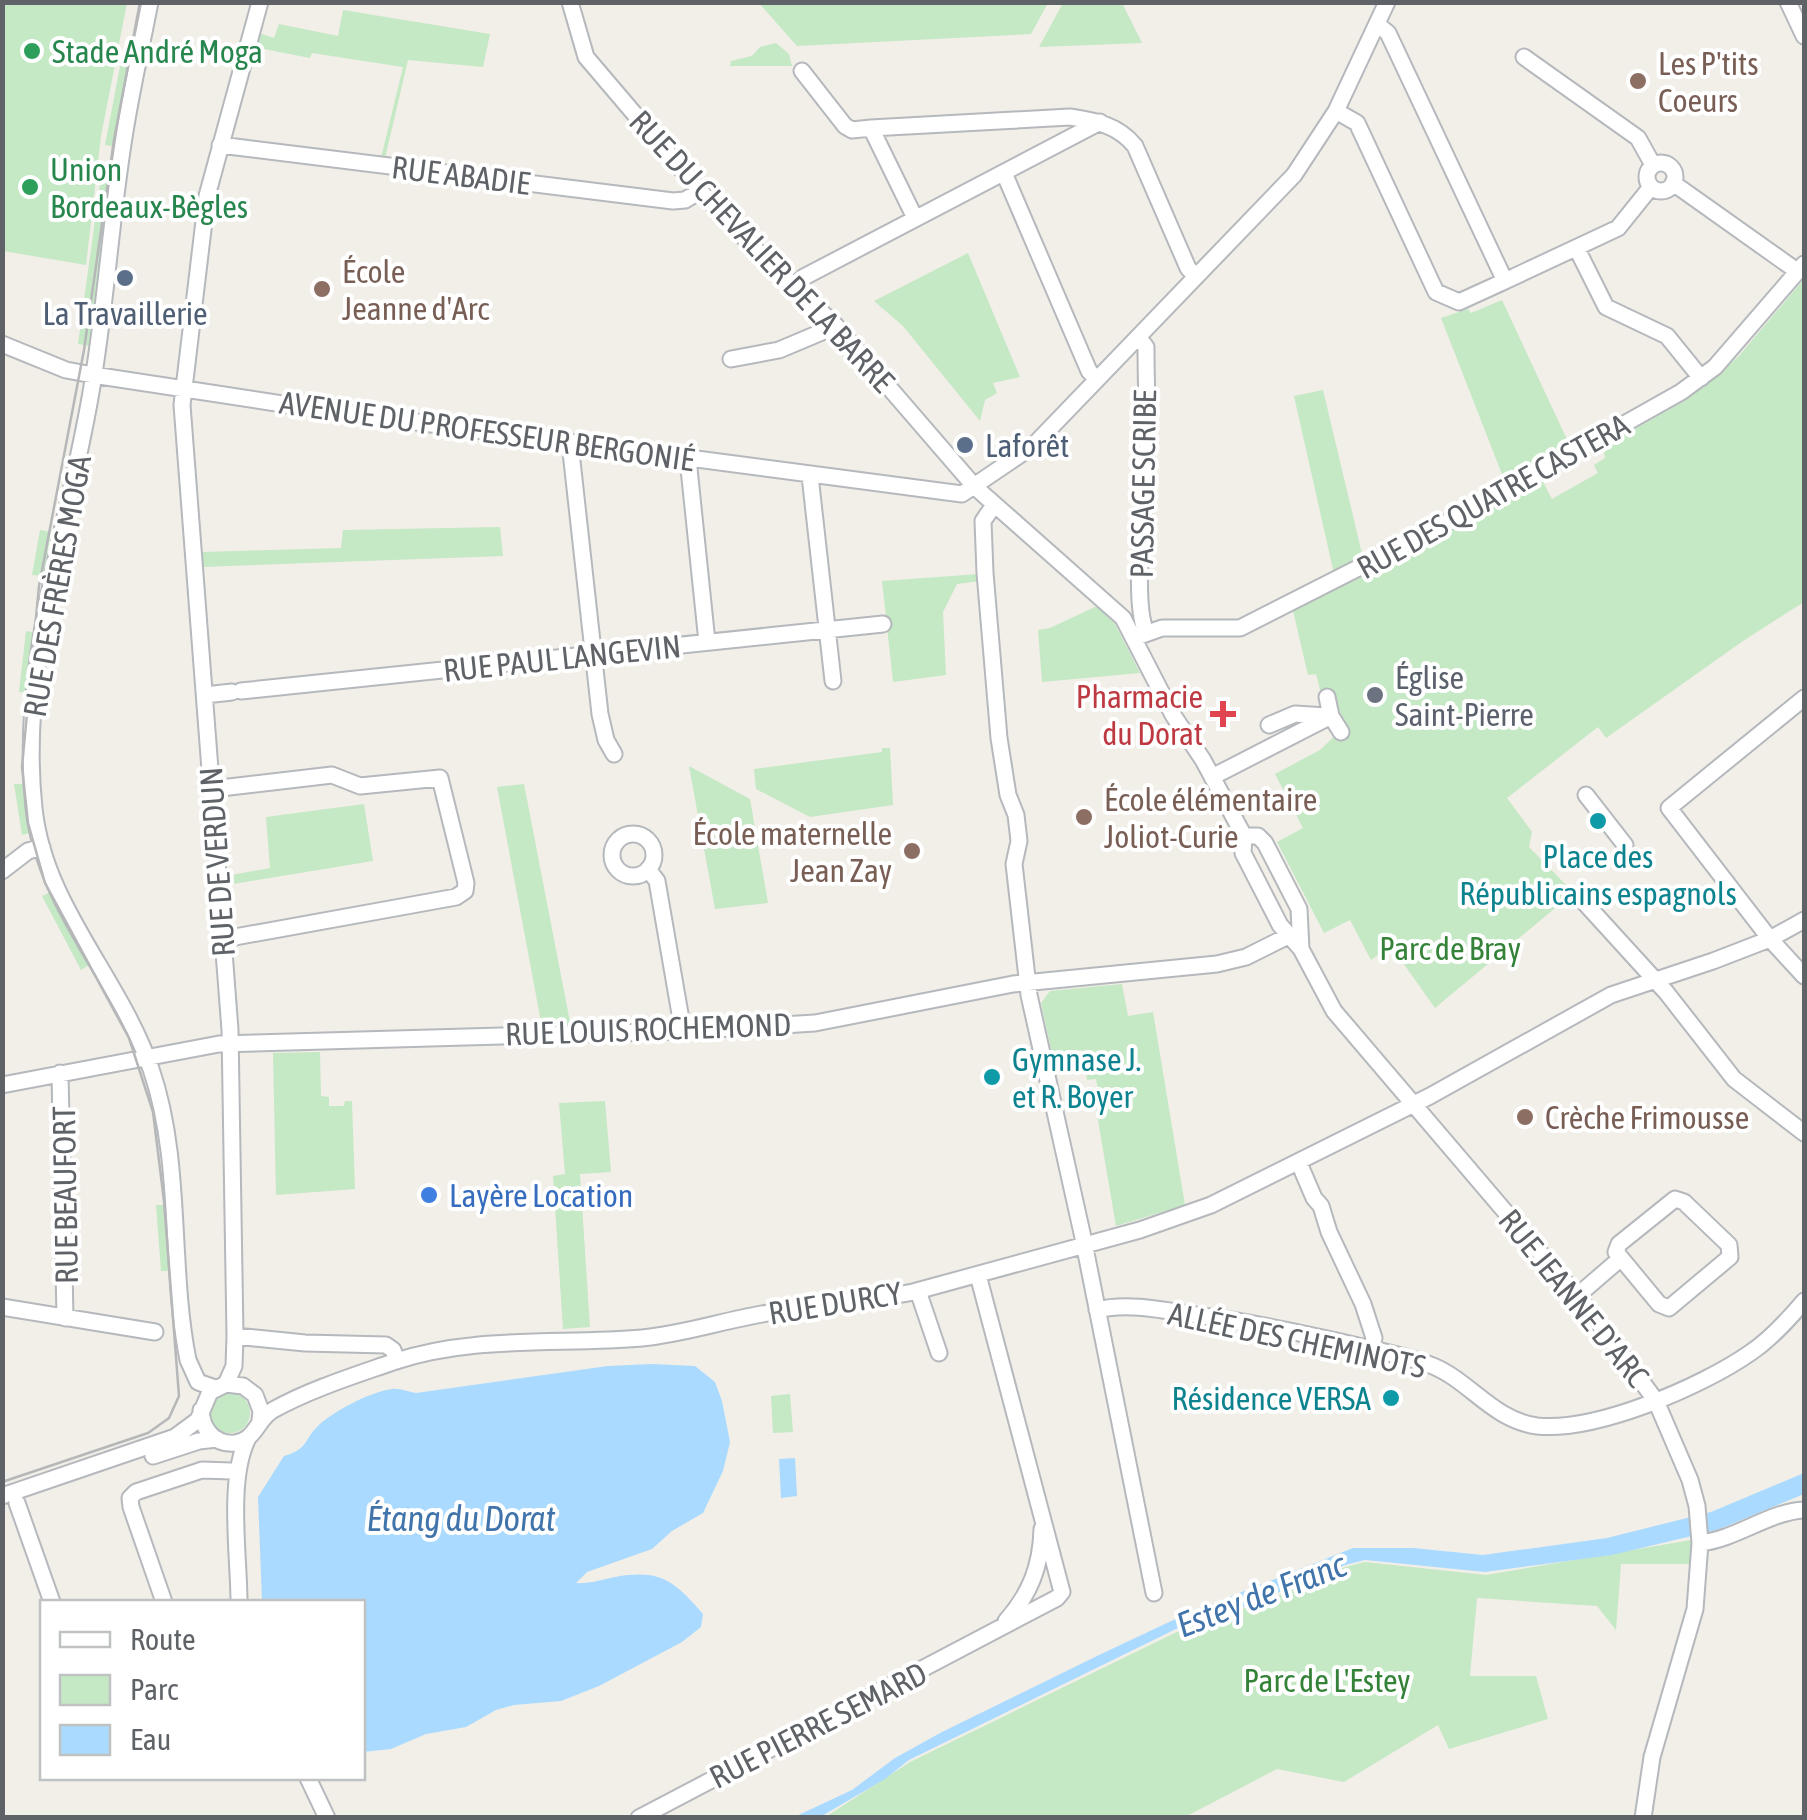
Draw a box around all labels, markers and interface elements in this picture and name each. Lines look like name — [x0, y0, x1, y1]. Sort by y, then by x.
place label: Stade André Moga — [52, 33, 263, 70]
marker: Stade André Moga — [21, 40, 43, 62]
place label: Les P'tits Coeurs — [1658, 45, 1759, 119]
marker: Les P'tits Coeurs — [1627, 70, 1649, 92]
street label: RUE DU CHEVALIER DE LA BARRE — [622, 103, 902, 399]
street label: RUE ABADIE — [390, 148, 533, 202]
place label: Union Bordeaux-Bègles — [50, 151, 248, 225]
marker: Union Bordeaux-Bègles — [19, 176, 41, 198]
place label: École Jeanne d'Arc — [342, 253, 489, 327]
marker: La Travaillerie — [114, 267, 136, 289]
marker: École Jeanne d'Arc — [311, 278, 333, 300]
place label: La Travaillerie — [42, 295, 208, 332]
street label: AVENUE DU PROFESSEUR BERGONIÉ — [277, 384, 697, 478]
street label: PASSAGE SCRIBE — [1123, 389, 1163, 579]
street label: RUE DES QUATRE CASTERA — [1351, 406, 1636, 586]
place label: Laforêt — [985, 427, 1069, 464]
marker: Laforêt — [954, 434, 976, 456]
street label: RUE DES FRÈRES MOGA — [16, 452, 98, 720]
street label: RUE PAUL LANGEVIN — [441, 627, 683, 689]
place label: Église Saint-Pierre — [1395, 659, 1534, 733]
place label: Pharmacie du Dorat — [1076, 678, 1203, 752]
marker: Église Saint-Pierre — [1364, 684, 1386, 706]
marker: Pharmacie du Dorat — [1212, 703, 1234, 725]
street label: RUE DE VERDUN — [192, 766, 242, 958]
place label: École élémentaire Joliot-Curie — [1104, 781, 1317, 855]
marker: École élémentaire Joliot-Curie — [1073, 806, 1095, 828]
marker: Place des Républicains espagnols — [1587, 810, 1609, 832]
place label: École maternelle Jean Zay — [692, 815, 892, 889]
place label: Place des Républicains espagnols — [1459, 838, 1737, 912]
marker: École maternelle Jean Zay — [901, 840, 923, 862]
park label: Parc de Bray — [1379, 930, 1521, 967]
street label: RUE LOUIS ROCHEMOND — [504, 1006, 792, 1052]
place label: Gymnase J. et R. Boyer — [1012, 1041, 1141, 1115]
marker: Gymnase J. et R. Boyer — [981, 1066, 1003, 1088]
place label: Crèche Frimousse — [1545, 1099, 1749, 1136]
street label: RUE BEAUFORT — [45, 1106, 85, 1284]
marker: Crèche Frimousse — [1514, 1106, 1536, 1128]
place label: Layère Location — [449, 1177, 633, 1214]
marker: Layère Location — [418, 1184, 440, 1206]
street label: RUE JEANNE D'ARC — [1491, 1202, 1657, 1394]
street label: RUE DURCY — [766, 1274, 905, 1332]
street label: ALLÉE DES CHEMINOTS — [1165, 1295, 1429, 1385]
place label: Résidence VERSA — [1171, 1380, 1371, 1417]
marker: Résidence VERSA — [1380, 1387, 1402, 1409]
water label: Étang du Dorat — [366, 1498, 556, 1538]
water label: Estey de Franc — [1171, 1543, 1352, 1645]
legend — [40, 1600, 365, 1780]
text: Route — [130, 1622, 196, 1656]
street label: RUE PIERRE SEMARD — [703, 1654, 933, 1796]
park label: Parc de L'Estey — [1244, 1662, 1410, 1699]
text: Parc — [130, 1672, 179, 1706]
text: Eau — [130, 1722, 171, 1756]

